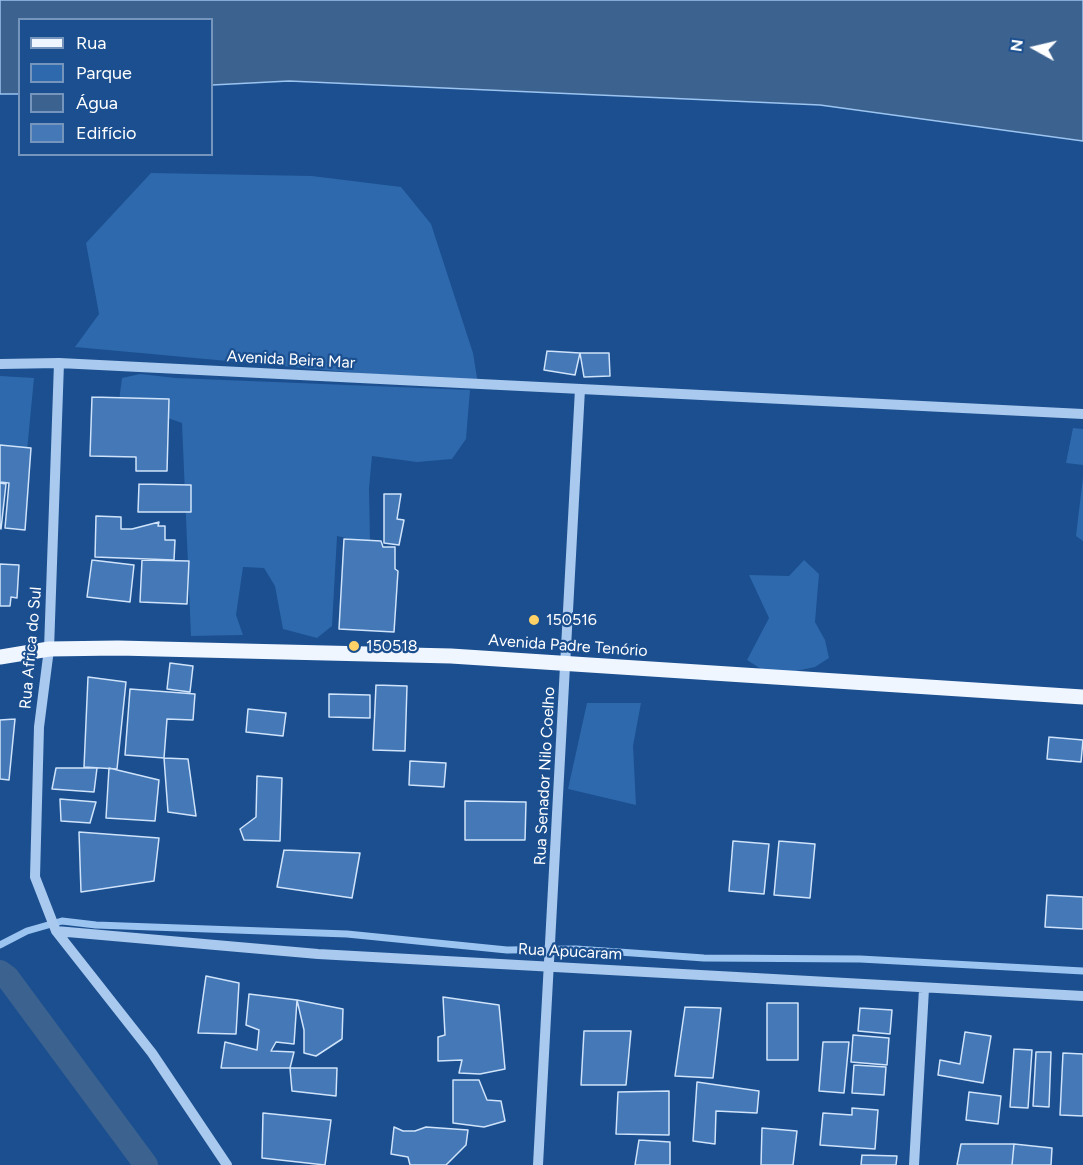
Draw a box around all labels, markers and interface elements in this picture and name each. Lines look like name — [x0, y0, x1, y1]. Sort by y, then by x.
legend — [18, 18, 213, 156]
north arrow — [1005, 18, 1065, 78]
text: Rua — [76, 32, 107, 54]
text: N — [1006, 38, 1027, 53]
text: Parque — [76, 62, 132, 84]
text: Água — [76, 92, 118, 114]
text: Edifício — [76, 122, 137, 144]
street label: Avenida Beira Mar — [226, 347, 356, 373]
street label: Rua Africa do Sul — [16, 586, 46, 710]
place label: 150516 — [546, 610, 597, 630]
marker: 150516 — [527, 613, 541, 627]
street label: Avenida Padre Tenório — [488, 631, 648, 661]
place label: 150518 — [366, 636, 418, 656]
marker: 150518 — [347, 639, 361, 653]
street label: Rua Senador Nilo Coelho — [531, 686, 559, 866]
street label: Rua Apucaram — [517, 940, 623, 964]

